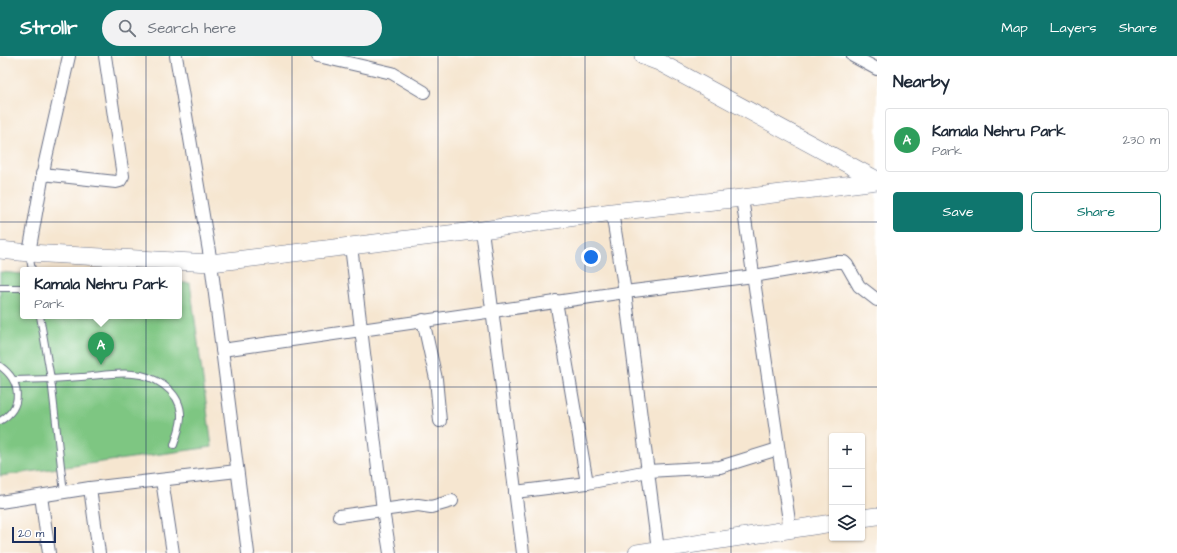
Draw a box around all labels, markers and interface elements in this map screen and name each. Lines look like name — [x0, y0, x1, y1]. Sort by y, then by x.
search box — [102, 10, 382, 46]
text: Strollr — [20, 15, 78, 42]
icon: search — [116, 17, 138, 39]
text: Search here — [148, 18, 236, 39]
text: Map — [1001, 18, 1028, 38]
text: Layers — [1050, 18, 1097, 38]
text: Share — [1119, 18, 1157, 38]
text: Nearby — [893, 70, 950, 94]
text: Kamala Nehru Park — [932, 121, 1066, 142]
text: A — [903, 131, 911, 149]
text: 230 m — [1122, 131, 1160, 149]
text: Park — [932, 142, 962, 160]
button: Save — [893, 192, 1023, 232]
button: Share — [1031, 192, 1161, 232]
your location — [581, 247, 601, 267]
popup — [20, 267, 182, 319]
text: Kamala Nehru Park — [34, 274, 168, 295]
text: Park — [34, 295, 64, 313]
pin: A — [88, 332, 114, 365]
map controls — [829, 433, 865, 541]
button: + — [829, 433, 865, 469]
button: − — [829, 469, 865, 505]
button: layers — [829, 505, 865, 541]
scale bar — [12, 525, 56, 544]
text: 20 m — [18, 526, 44, 541]

